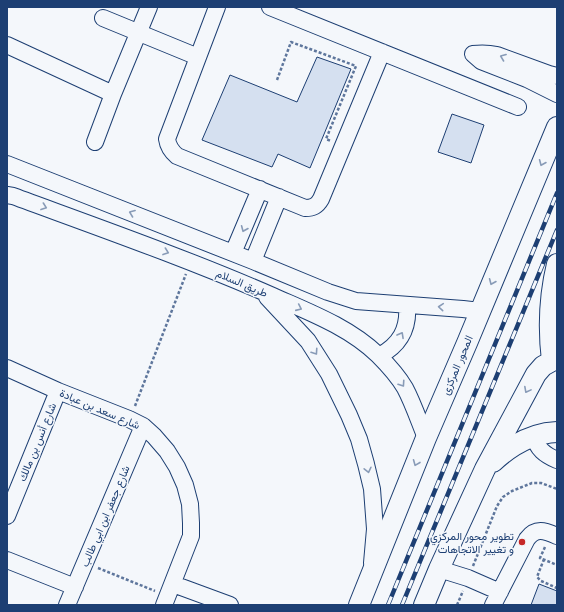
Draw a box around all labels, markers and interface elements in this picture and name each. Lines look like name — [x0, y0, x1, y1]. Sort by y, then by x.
one-way arrow — [499, 54, 506, 62]
one-way arrow — [539, 158, 547, 166]
one-way arrow — [40, 203, 47, 211]
one-way arrow — [129, 210, 137, 218]
one-way arrow — [240, 225, 248, 232]
one-way arrow — [162, 248, 169, 256]
street label: طريق السلام — [214, 267, 269, 301]
one-way arrow — [489, 278, 497, 286]
one-way arrow — [294, 303, 302, 311]
one-way arrow — [438, 303, 444, 312]
one-way arrow — [397, 332, 404, 339]
street label: المحور المركزى — [439, 333, 476, 397]
one-way arrow — [310, 348, 318, 355]
one-way arrow — [397, 380, 404, 387]
one-way arrow — [525, 386, 532, 393]
street label: شارع سعد بن عبادة — [57, 387, 142, 433]
street label: شارع أنس بن مالك — [16, 401, 60, 484]
one-way arrow — [412, 460, 420, 467]
street label: شارع جعفر ابن ابي طالب — [78, 463, 136, 570]
one-way arrow — [363, 467, 371, 473]
place label: تطوير محور المركزي و تغيير الاتجاهات — [430, 530, 515, 556]
marker: تطوير محور المركزي و تغيير الاتجاهات — [517, 537, 527, 547]

